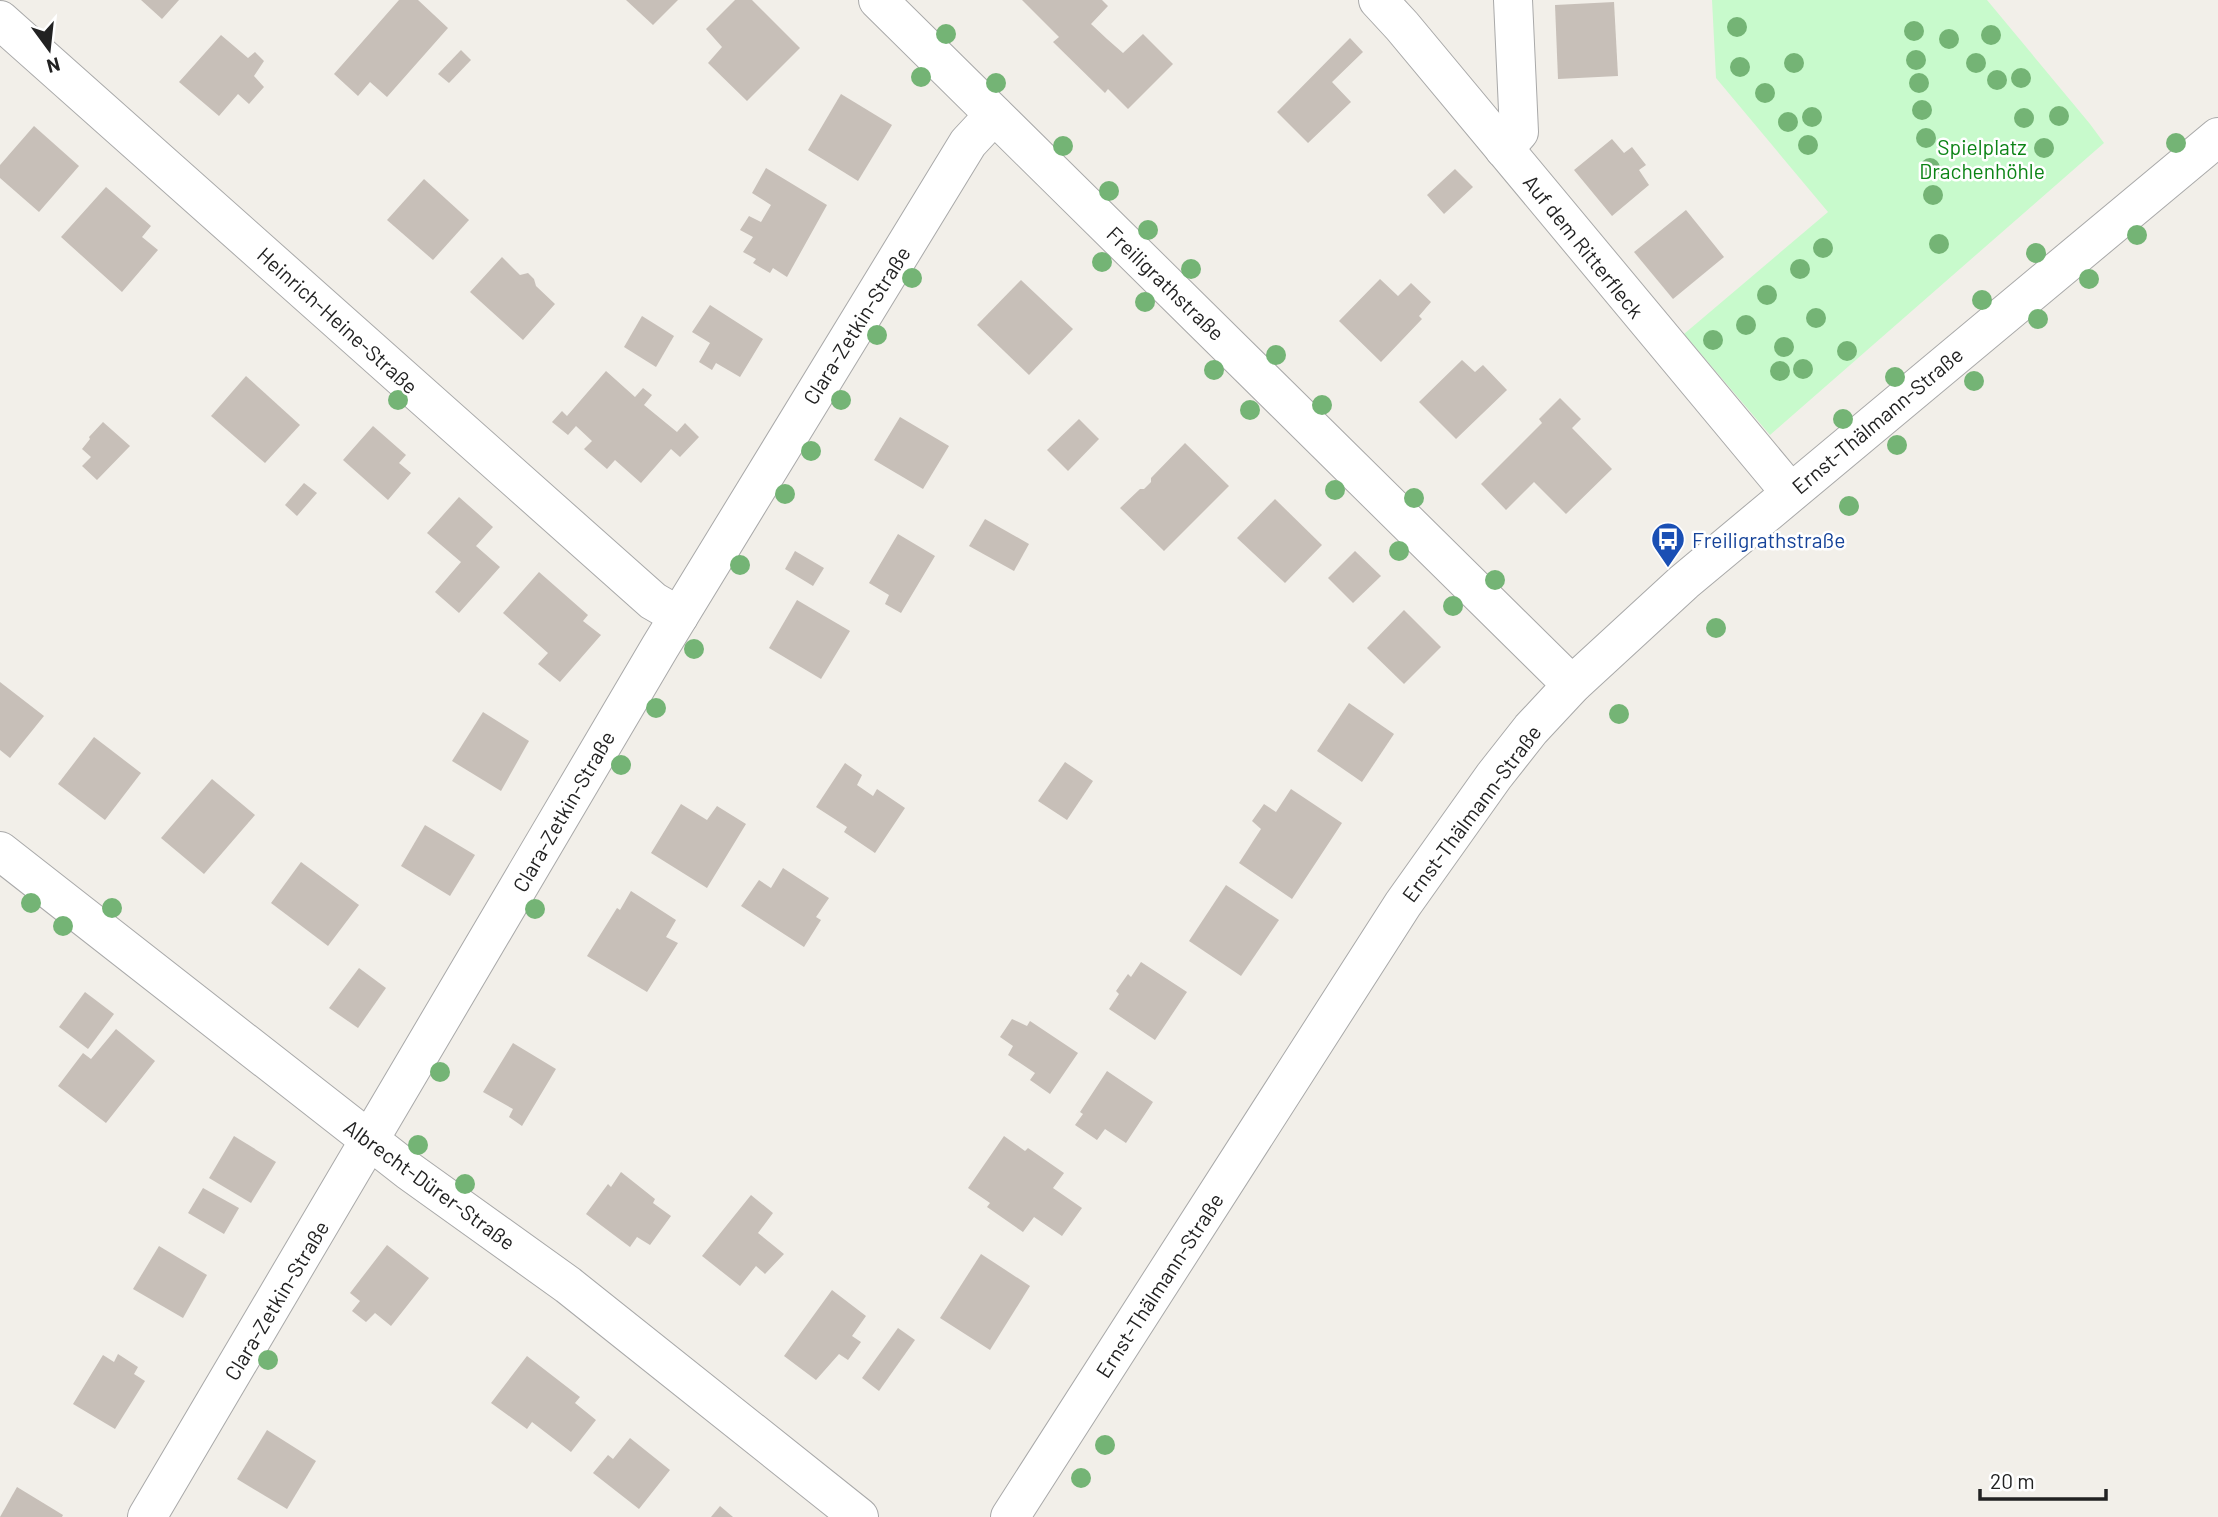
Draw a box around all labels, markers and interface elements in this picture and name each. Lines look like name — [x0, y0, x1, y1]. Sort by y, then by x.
north arrow — [14, 14, 84, 84]
text: N — [44, 53, 63, 79]
park label: Spielplatz Drachenhöhle — [1919, 134, 2045, 183]
street label: Auf dem Ritterfleck — [1519, 169, 1649, 323]
street label: Freiligrathstraße — [1102, 221, 1230, 345]
street label: Heinrich-Heine-Straße — [253, 241, 423, 399]
street label: Clara-Zetkin-Straße — [797, 241, 915, 409]
street label: Ernst-Thälmann-Straße — [1787, 341, 1967, 499]
bus stop icon: Freiligrathstraße — [1649, 520, 1687, 569]
place label: Freiligrathstraße — [1692, 527, 1845, 552]
street label: Ernst-Thälmann-Straße — [1396, 720, 1546, 906]
street label: Clara-Zetkin-Straße — [507, 726, 619, 896]
street label: Albrecht-Dürer-Straße — [340, 1114, 520, 1254]
street label: Ernst-Thälmann-Straße — [1090, 1188, 1228, 1382]
street label: Clara-Zetkin-Straße — [219, 1216, 333, 1384]
scale bar — [1980, 1458, 2106, 1502]
text: 20 m — [1990, 1468, 2035, 1493]

